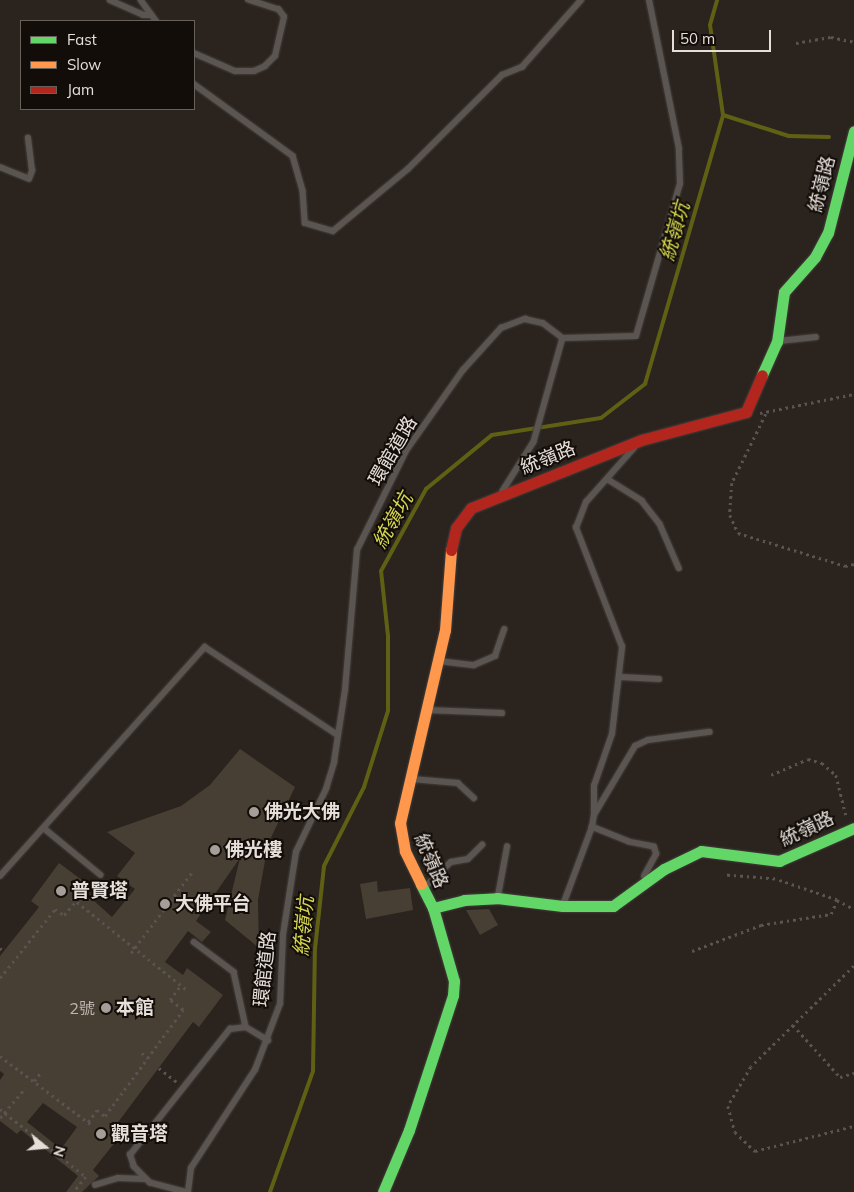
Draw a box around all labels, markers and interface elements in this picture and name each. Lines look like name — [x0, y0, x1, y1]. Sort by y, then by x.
legend — [20, 20, 195, 110]
scale bar — [674, 20, 773, 52]
text: 50 m — [680, 29, 715, 48]
text: Fast — [67, 30, 97, 49]
text: Slow — [67, 55, 101, 74]
text: Jam — [67, 80, 94, 99]
street label: 統嶺路 — [804, 154, 840, 214]
water label: 統嶺坑 — [654, 199, 694, 263]
street label: 環館道路 — [364, 412, 422, 490]
street label: 統嶺路 — [517, 437, 579, 479]
water label: 統嶺坑 — [367, 488, 417, 552]
place label: 佛光大佛 — [264, 801, 340, 823]
marker: 佛光大佛 — [248, 806, 260, 818]
street label: 統嶺路 — [776, 807, 838, 851]
street label: 統嶺路 — [409, 830, 453, 892]
place label: 佛光樓 — [225, 839, 282, 861]
marker: 佛光樓 — [209, 844, 221, 856]
place label: 普賢塔 — [71, 880, 128, 902]
marker: 普賢塔 — [55, 885, 67, 897]
place label: 大佛平台 — [175, 893, 251, 915]
water label: 統嶺坑 — [288, 895, 318, 957]
marker: 大佛平台 — [159, 898, 171, 910]
street label: 環館道路 — [250, 930, 280, 1008]
place label: 本館 — [116, 997, 154, 1019]
house number: 2號 — [69, 998, 95, 1018]
marker: 本館 — [100, 1002, 112, 1014]
north arrow — [20, 1122, 70, 1172]
place label: 觀音塔 — [111, 1123, 168, 1145]
marker: 觀音塔 — [95, 1128, 107, 1140]
text: N — [49, 1144, 69, 1159]

